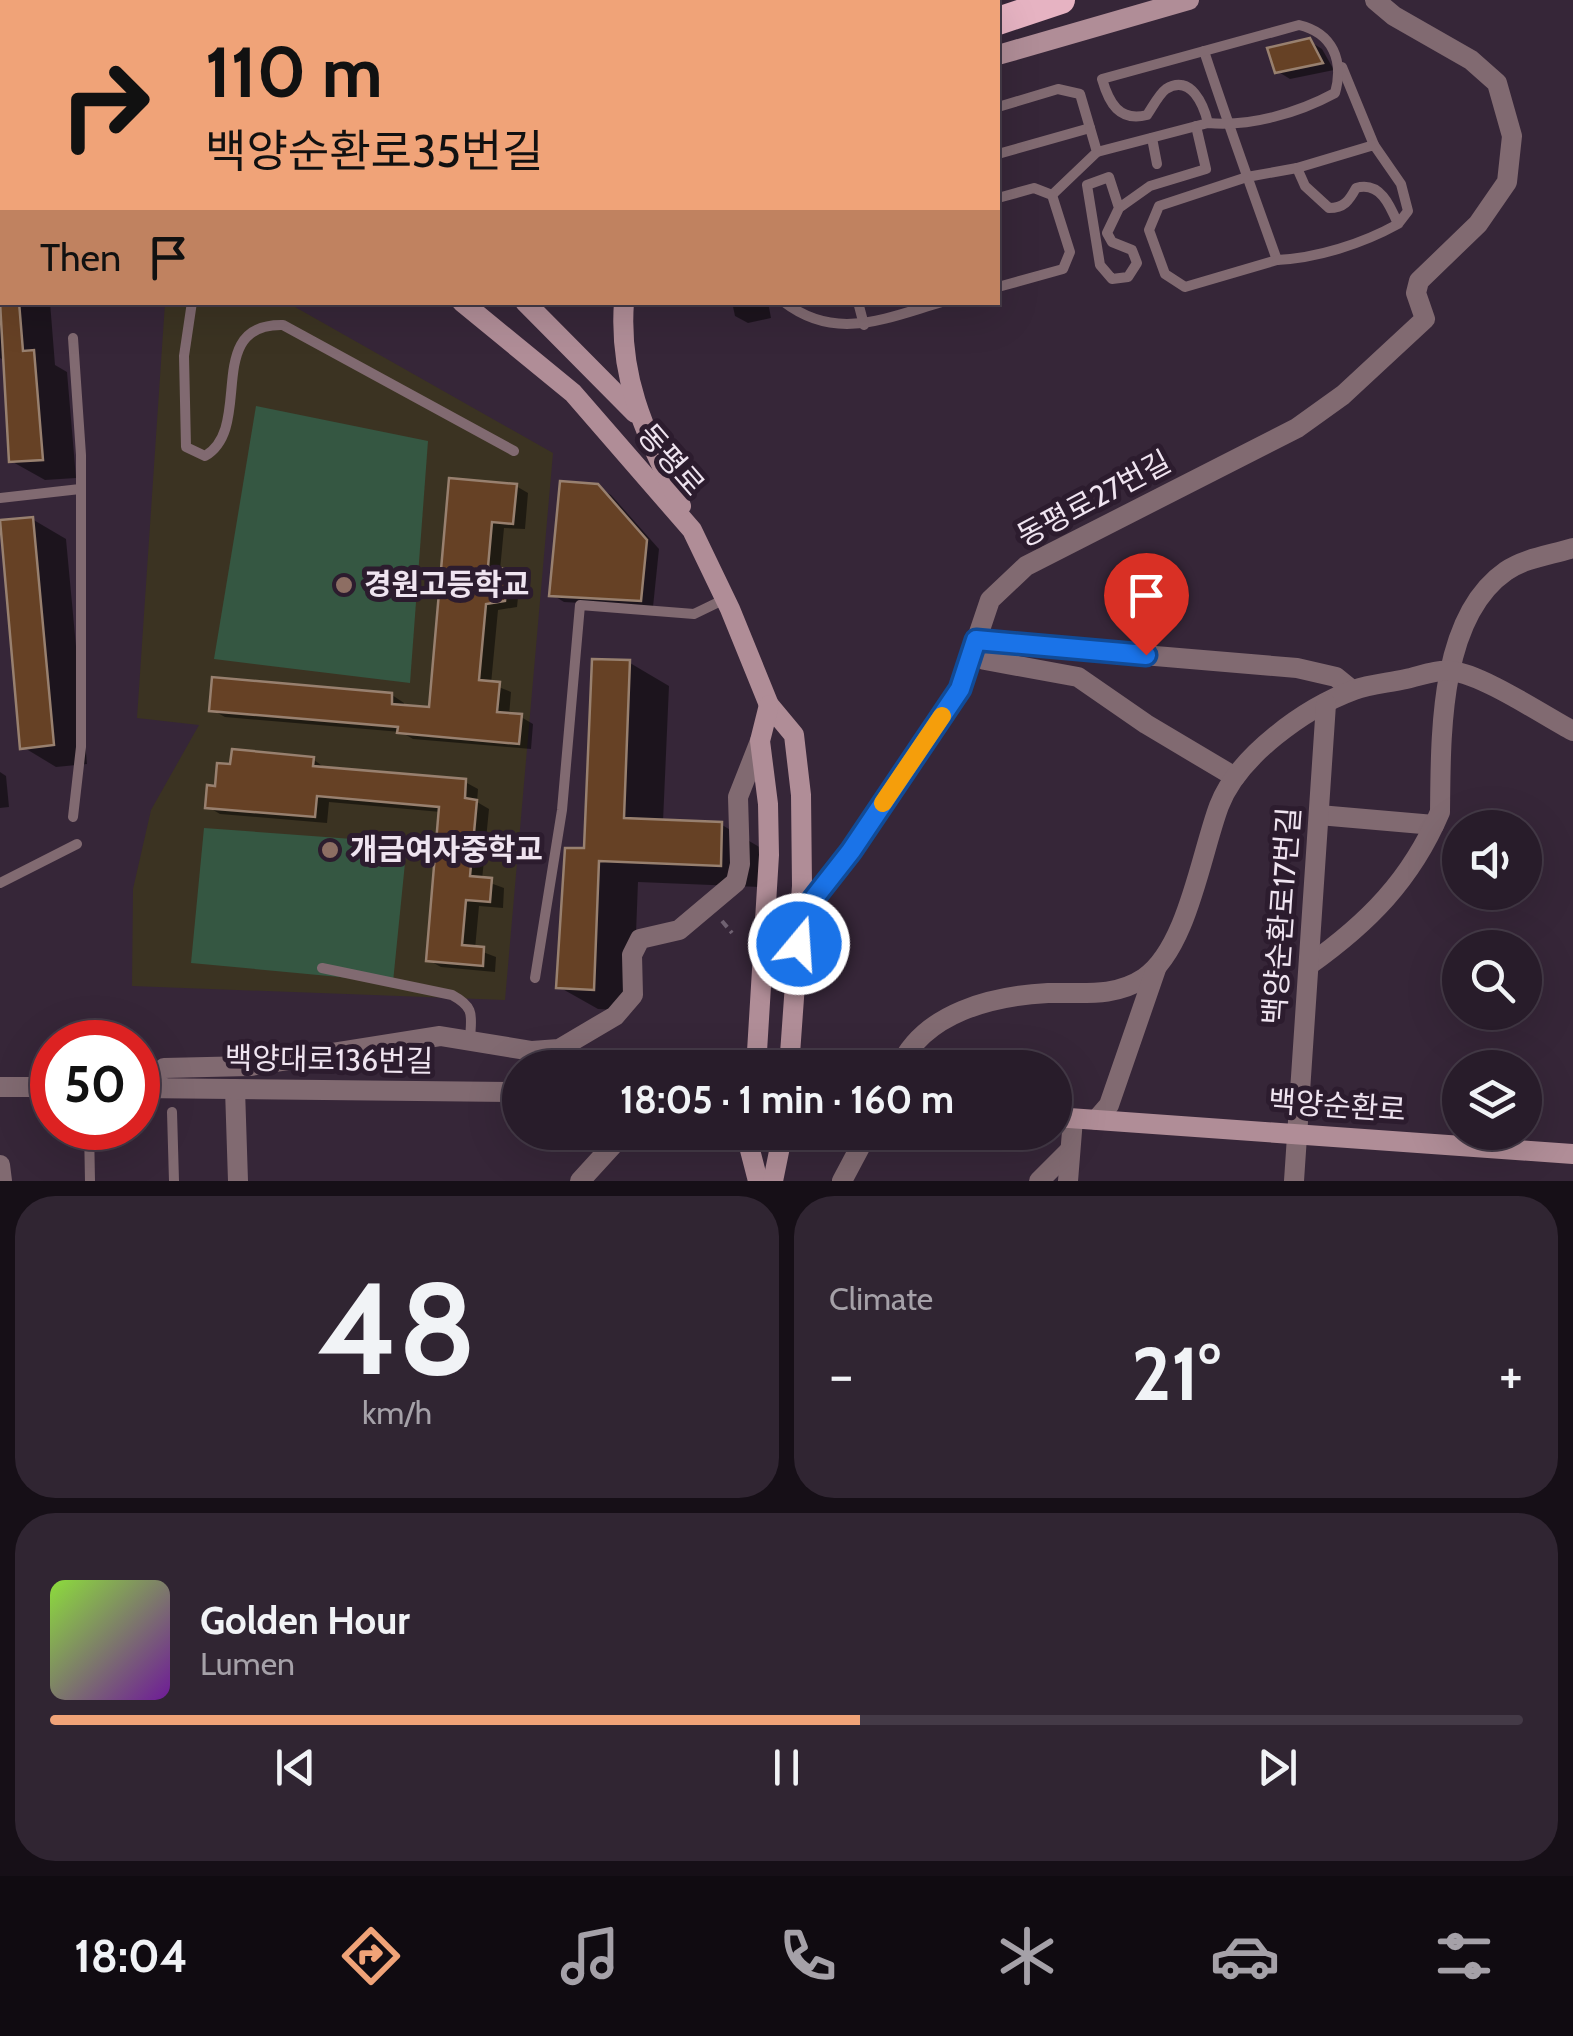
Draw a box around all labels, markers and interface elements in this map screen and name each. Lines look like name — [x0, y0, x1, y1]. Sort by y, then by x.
text: 110 m — [205, 29, 383, 115]
icon: right — [40, 40, 170, 170]
text: 백양순환로35번길 — [205, 124, 544, 178]
icon: arrive — [141, 230, 196, 285]
text: Then — [40, 234, 121, 281]
street label: 동평로 — [630, 416, 713, 503]
street label: 동평로27번길 — [1011, 443, 1177, 555]
pin — [1104, 553, 1189, 656]
place label: 경원고등학교 — [364, 566, 530, 603]
icon: arrive — [1119, 568, 1174, 623]
marker: 경원고등학교 — [333, 574, 355, 596]
street label: 백양순환로17번길 — [1255, 806, 1308, 1026]
map controls — [1442, 810, 1542, 1150]
button: sound — [1442, 810, 1542, 910]
place label: 개금여자중학교 — [350, 831, 543, 868]
marker: 개금여자중학교 — [319, 839, 341, 861]
position arrow — [747, 892, 851, 996]
button: search — [1442, 930, 1542, 1030]
speed limit sign: 50 — [30, 1020, 160, 1150]
street label: 백양대로136번길 — [224, 1039, 434, 1080]
button: layers — [1442, 1050, 1542, 1150]
text: 18:05 · 1 min · 160 m — [620, 1076, 954, 1123]
street label: 백양순환로 — [1267, 1082, 1407, 1129]
text: 48 — [317, 1249, 477, 1407]
text: Climate — [829, 1279, 933, 1318]
text: 21° — [1131, 1328, 1221, 1419]
text: − — [829, 1341, 853, 1408]
text: + — [1499, 1341, 1523, 1408]
text: km/h — [362, 1393, 432, 1432]
text: Golden Hour — [200, 1597, 410, 1644]
text: Lumen — [200, 1644, 295, 1683]
icon: previous — [268, 1740, 323, 1795]
icon: pause — [759, 1740, 814, 1795]
icon: next — [1250, 1740, 1305, 1795]
icon: directions — [336, 1921, 406, 1991]
icon: music — [555, 1921, 625, 1991]
icon: phone — [773, 1921, 843, 1991]
icon: climate — [992, 1921, 1062, 1991]
icon: car — [1210, 1921, 1280, 1991]
icon: filters — [1429, 1921, 1499, 1991]
text: 18:04 — [74, 1929, 188, 1983]

